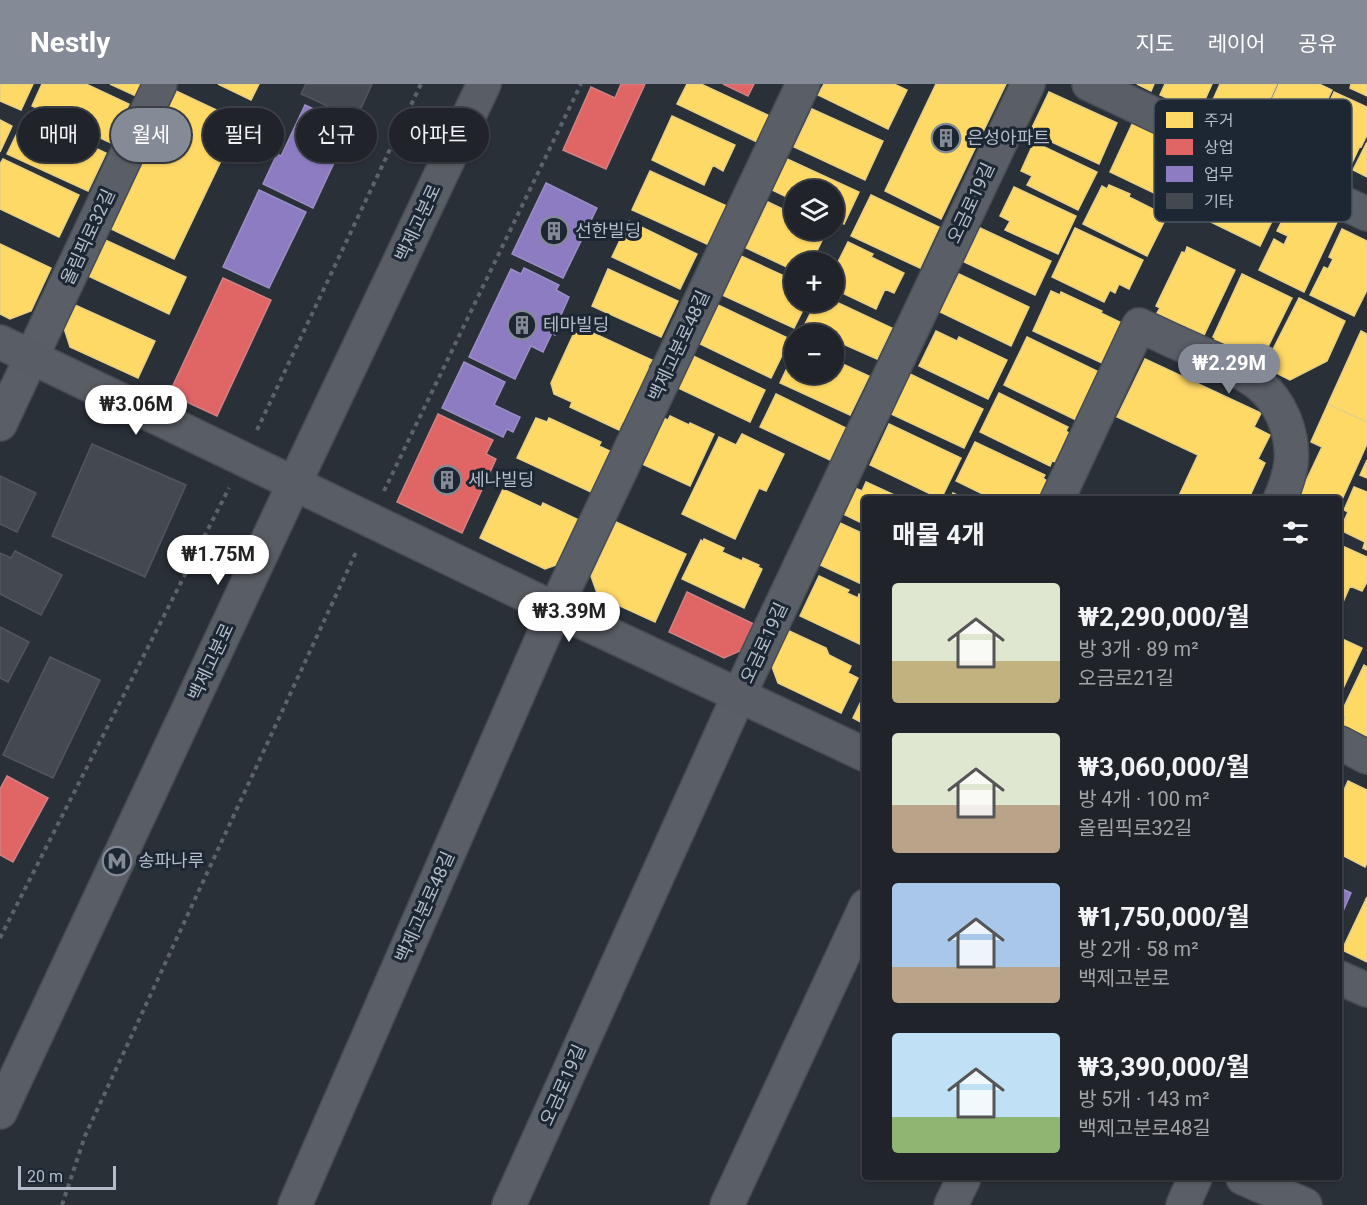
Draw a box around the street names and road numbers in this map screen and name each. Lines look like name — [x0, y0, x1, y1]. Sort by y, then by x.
street label: 오금로19길 — [943, 159, 998, 246]
street label: 백제고분로 — [391, 181, 445, 265]
street label: 올림픽로32길 — [56, 186, 119, 288]
street label: 백제고분로48길 — [644, 287, 713, 404]
street label: 오금로19길 — [736, 599, 791, 686]
street label: 백제고분로 — [184, 620, 238, 704]
street label: 백제고분로48길 — [391, 848, 458, 966]
street label: 오금로19길 — [535, 1041, 590, 1129]

